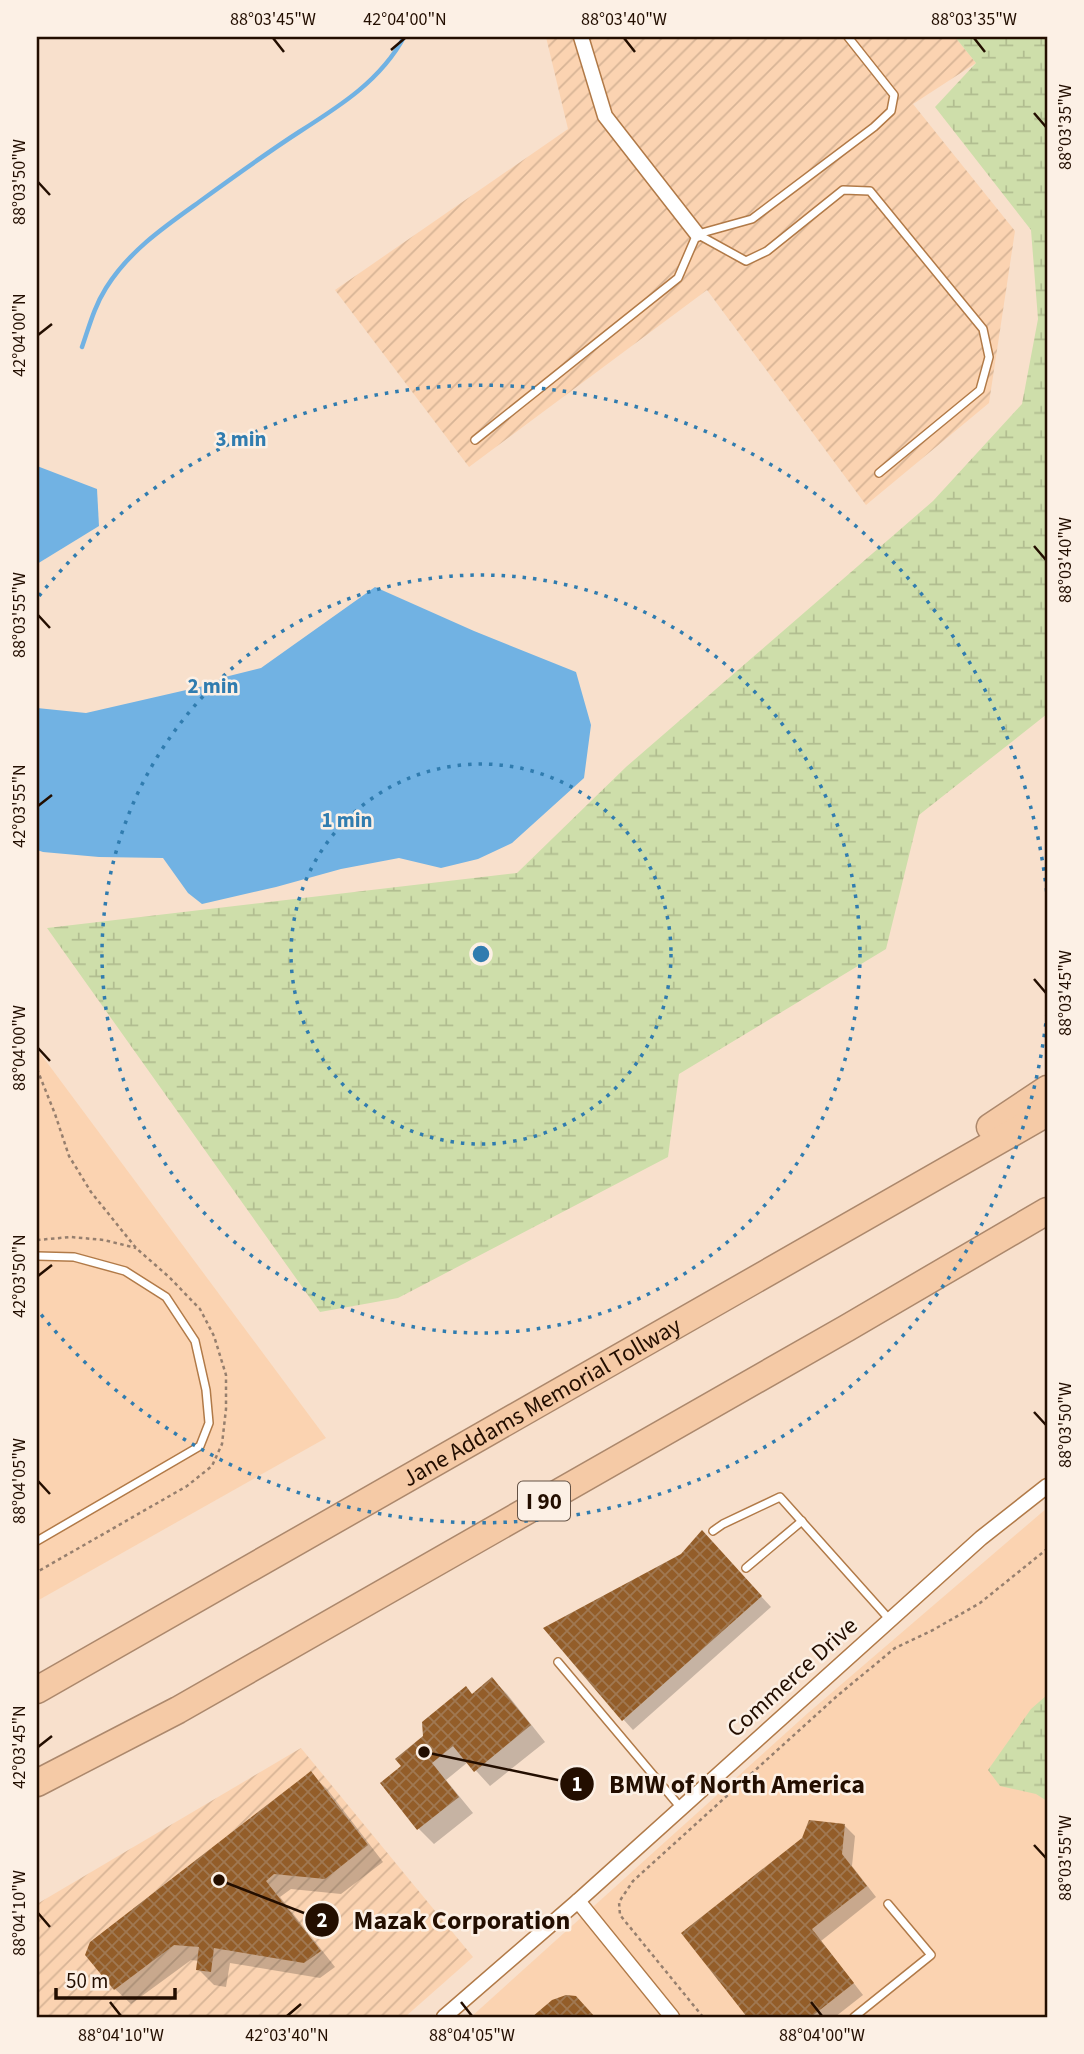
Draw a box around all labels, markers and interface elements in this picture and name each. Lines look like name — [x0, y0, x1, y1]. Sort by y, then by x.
text: 88°03'45"W — [230, 7, 316, 32]
text: 42°04'00"N — [363, 7, 447, 32]
text: 88°03'40"W — [581, 7, 667, 32]
text: 88°03'35"W — [931, 7, 1017, 32]
text: 88°03'35"W — [1053, 84, 1078, 170]
text: 88°03'50"W — [7, 139, 32, 225]
text: 42°04'00"N — [7, 293, 32, 377]
text: 3 min — [215, 424, 267, 454]
text: 88°03'40"W — [1053, 517, 1078, 603]
text: 88°03'55"W — [7, 572, 32, 658]
text: 2 min — [187, 671, 239, 701]
text: 42°03'55"N — [7, 764, 32, 848]
text: 1 min — [321, 805, 373, 835]
centre of rings — [469, 942, 493, 966]
text: 88°03'45"W — [1053, 950, 1078, 1036]
text: 88°04'00"W — [7, 1005, 32, 1091]
text: 42°03'50"N — [7, 1234, 32, 1318]
street label: Jane Addams Memorial Tollway — [396, 1309, 688, 1496]
text: 88°03'50"W — [1053, 1382, 1078, 1468]
text: 88°04'05"W — [7, 1438, 32, 1524]
road number: I 90 — [518, 1482, 570, 1520]
street label: Commerce Drive — [719, 1609, 866, 1746]
text: 42°03'45"N — [7, 1705, 32, 1789]
callout: BMW of North America — [559, 1761, 879, 1808]
text: BMW of North America — [609, 1766, 865, 1803]
text: 1 — [571, 1769, 583, 1799]
text: 88°03'55"W — [1053, 1815, 1078, 1901]
text: 88°04'10"W — [7, 1870, 32, 1956]
callout: Mazak Corporation — [305, 1896, 584, 1943]
text: Mazak Corporation — [354, 1902, 570, 1939]
text: 2 — [316, 1905, 328, 1935]
scale bar — [56, 1956, 175, 2000]
text: 50 m — [66, 1966, 108, 1996]
text: 88°04'10"W — [78, 2023, 164, 2048]
text: 42°03'40"N — [245, 2023, 329, 2048]
text: 88°04'05"W — [429, 2023, 515, 2048]
text: 88°04'00"W — [779, 2023, 865, 2048]

